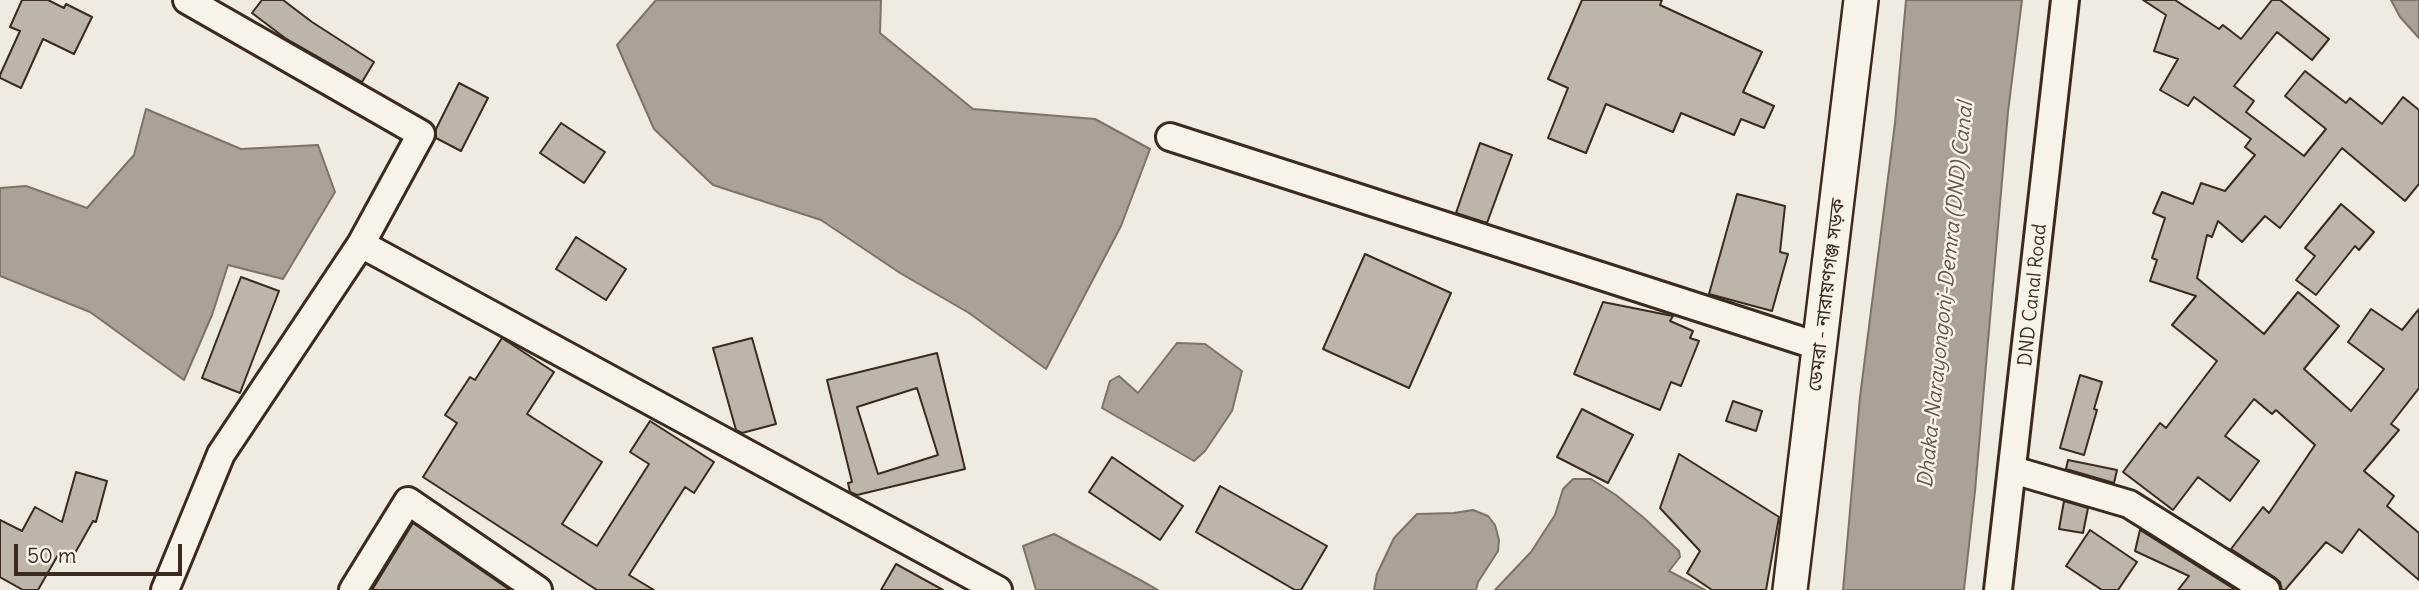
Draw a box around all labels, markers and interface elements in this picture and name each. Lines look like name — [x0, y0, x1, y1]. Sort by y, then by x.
water label: Dhaka-Narayongonj-Demra (DND) Canal — [1913, 101, 1979, 489]
street label: ডেমরা - নারায়ণগঞ্জ সড়ক — [1804, 197, 1850, 393]
street label: DND Canal Road — [2014, 223, 2052, 367]
scale bar — [18, 530, 186, 574]
text: 50 m — [27, 542, 76, 569]

